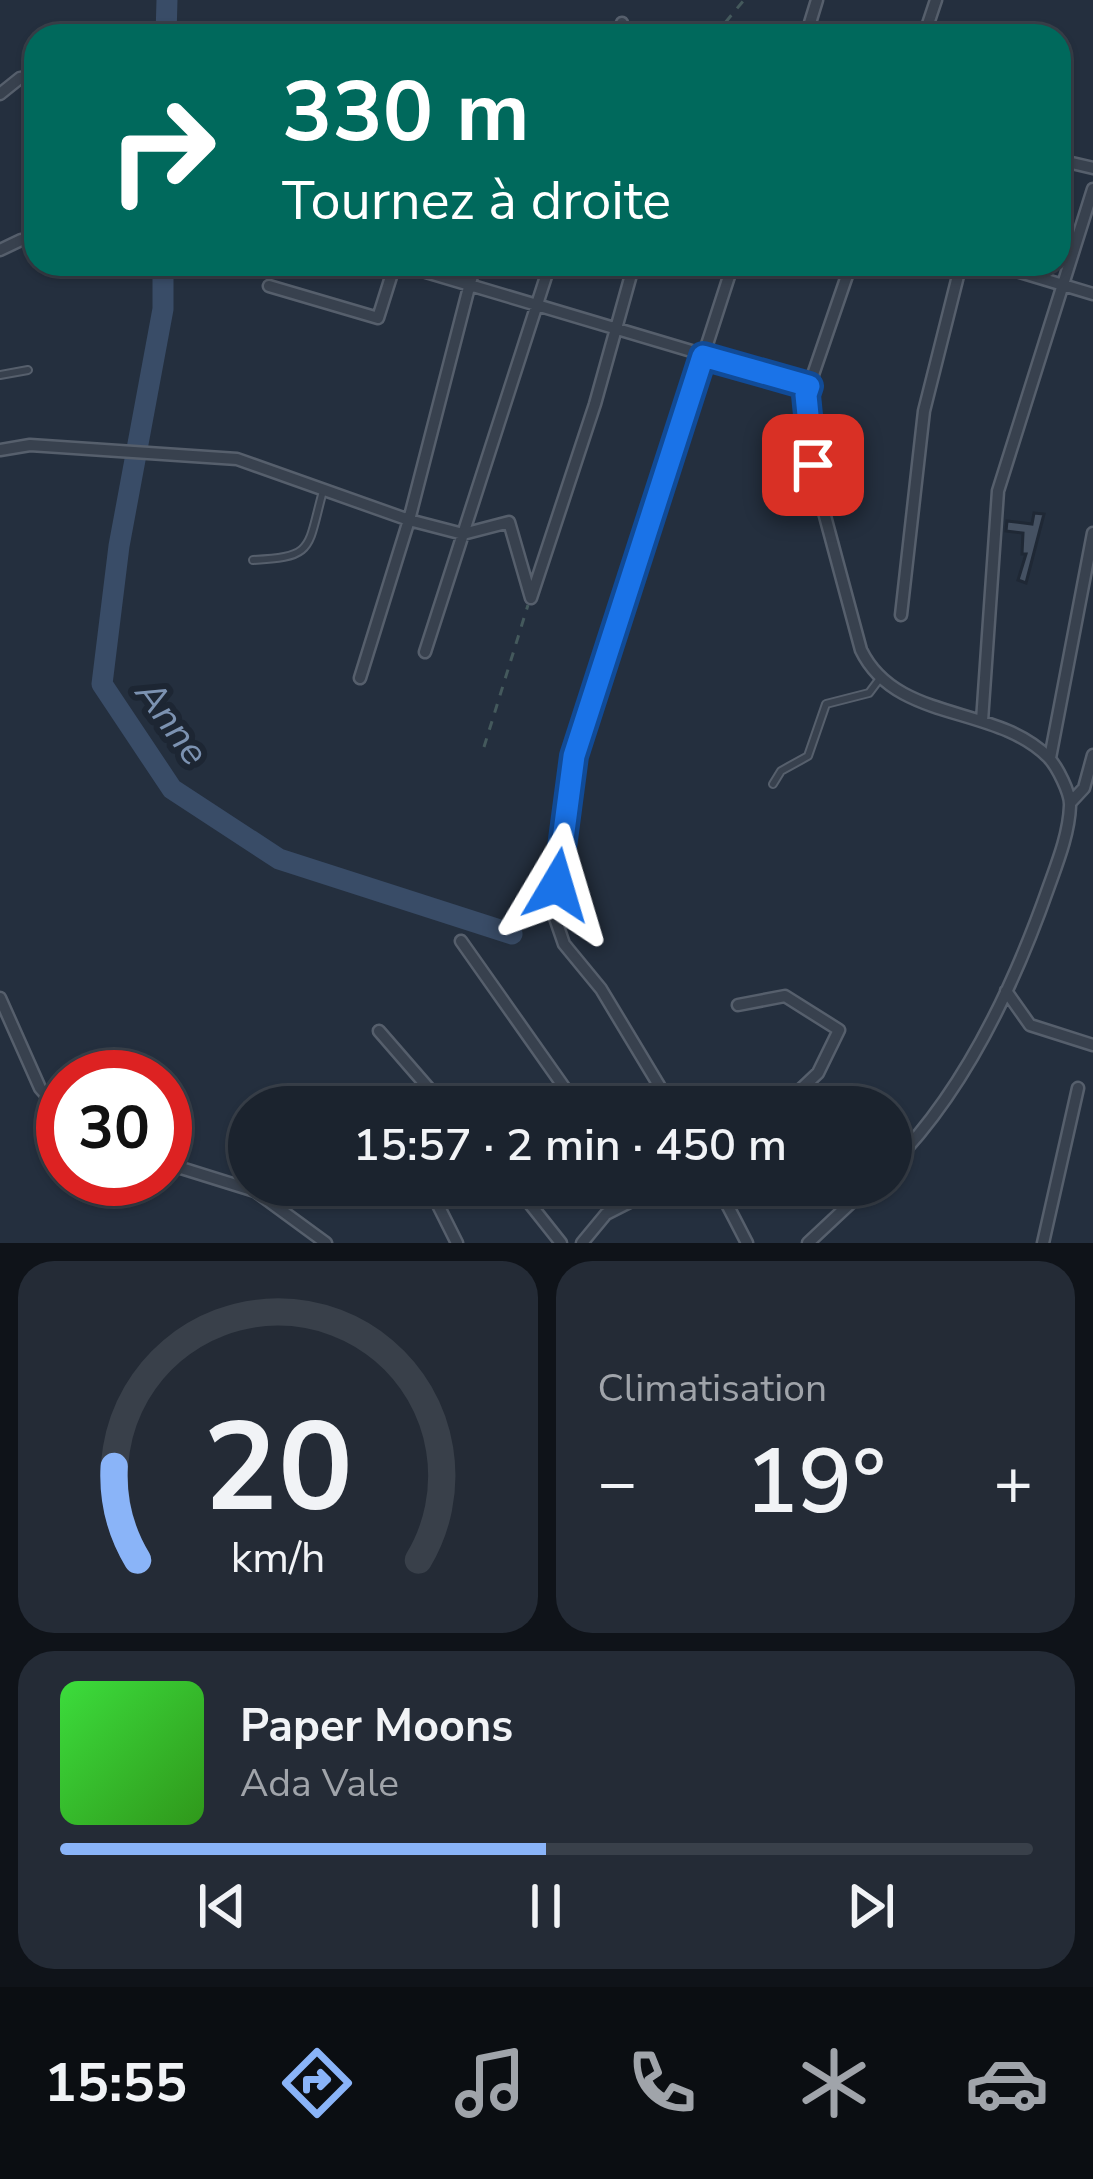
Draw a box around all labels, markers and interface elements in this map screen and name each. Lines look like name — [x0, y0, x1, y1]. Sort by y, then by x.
text: 330 m — [282, 55, 530, 170]
icon: right — [84, 72, 240, 228]
text: Tournez à droite — [282, 164, 671, 238]
pin — [762, 414, 864, 516]
icon: arrive — [780, 432, 846, 498]
water label: Anne — [122, 669, 221, 776]
position arrow — [494, 822, 620, 948]
speed limit sign: 30 — [36, 1050, 192, 1206]
text: 15:57 · 2 min · 450 m — [353, 1115, 787, 1176]
text: Climatisation — [598, 1362, 827, 1415]
text: 20 — [203, 1383, 353, 1553]
text: 19° — [744, 1421, 886, 1544]
text: − — [598, 1438, 637, 1528]
text: + — [993, 1438, 1033, 1528]
text: km/h — [230, 1529, 325, 1587]
text: Paper Moons — [240, 1696, 513, 1757]
text: Ada Vale — [240, 1757, 399, 1810]
icon: previous — [189, 1873, 255, 1939]
icon: pause — [513, 1873, 579, 1939]
icon: next — [838, 1873, 904, 1939]
icon: directions — [275, 2041, 359, 2125]
icon: music — [448, 2041, 532, 2125]
icon: phone — [620, 2041, 704, 2125]
icon: climate — [792, 2041, 876, 2125]
icon: car — [965, 2041, 1049, 2125]
text: 15:55 — [44, 2046, 187, 2120]

